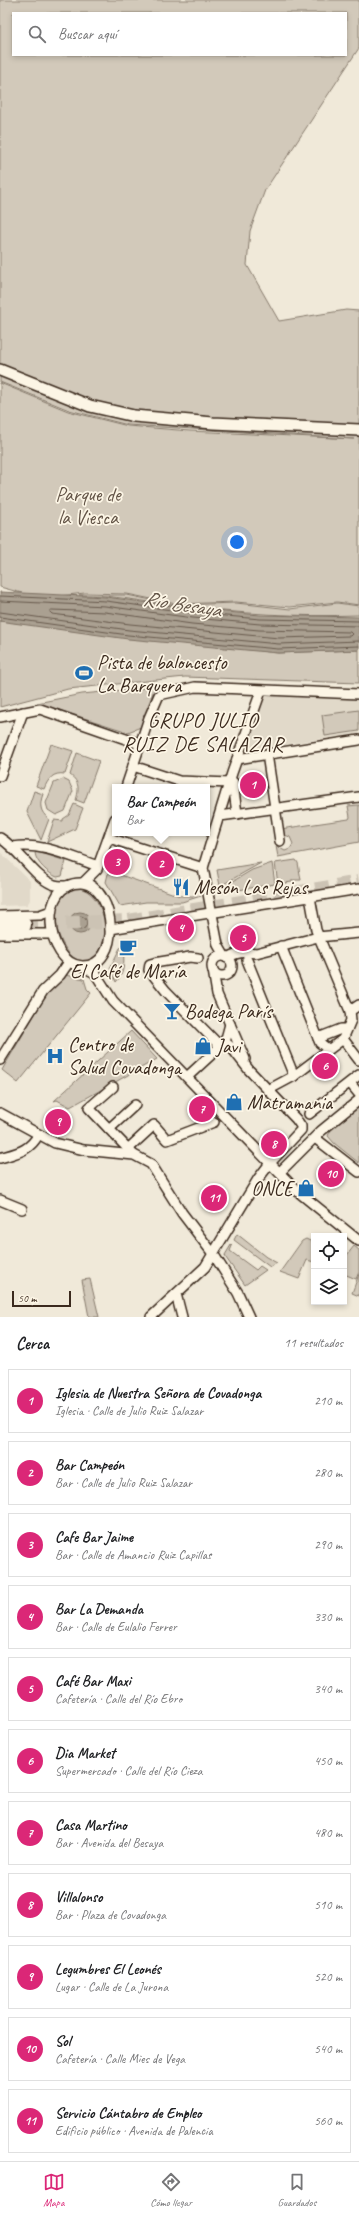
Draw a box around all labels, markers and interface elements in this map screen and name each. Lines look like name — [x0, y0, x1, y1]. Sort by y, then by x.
search box — [12, 12, 347, 56]
icon: search — [26, 23, 48, 45]
text: Buscar aquí — [58, 25, 117, 44]
park label: Parque de la Viesca — [55, 482, 122, 530]
your location — [227, 532, 247, 552]
water label: Río Besaya — [142, 585, 224, 623]
place label: Pista de baloncesto La Barquera — [97, 650, 227, 698]
sports icon: Pista de baloncesto La Barquera — [74, 663, 94, 683]
district label: GRUPO JULIO RUIZ DE SALAZAR — [122, 707, 285, 757]
pin: 1 — [240, 770, 266, 800]
popup — [112, 784, 210, 836]
text: Bar Campeón — [126, 793, 196, 812]
text: Bar — [126, 812, 144, 828]
pin: 3 — [104, 847, 130, 877]
pin: 2 — [148, 849, 174, 879]
place label: Mesón Las Rejas — [194, 875, 309, 900]
restaurant icon: Mesón Las Rejas — [171, 877, 191, 897]
pin: 4 — [168, 913, 194, 943]
pin: 5 — [230, 923, 256, 953]
cafe icon: El Café de María — [118, 937, 138, 957]
place label: El Café de María — [70, 959, 187, 984]
place label: Bodega París — [185, 999, 274, 1024]
bar icon: Bodega París — [162, 1001, 182, 1021]
place label: Centro de Salud Covadonga — [68, 1032, 183, 1080]
place label: Javi — [215, 1034, 243, 1059]
shop icon: Javi — [193, 1036, 213, 1056]
hospital icon: Centro de Salud Covadonga — [45, 1046, 65, 1066]
pin: 6 — [312, 1051, 338, 1081]
place label: Matramania — [247, 1090, 334, 1115]
shop icon: Matramania — [224, 1092, 244, 1112]
pin: 7 — [189, 1094, 215, 1124]
pin: 9 — [45, 1107, 71, 1137]
pin: 8 — [261, 1129, 287, 1159]
pin: 10 — [318, 1159, 344, 1189]
place label: ONCE — [251, 1176, 296, 1201]
shop icon: ONCE — [296, 1178, 316, 1198]
pin: 11 — [201, 1183, 227, 1213]
map controls — [311, 1233, 347, 1305]
button: locate — [311, 1233, 347, 1269]
button: layers — [311, 1269, 347, 1305]
scale bar — [12, 1289, 71, 1308]
text: 50 m — [18, 1291, 37, 1305]
text: Cerca — [16, 1333, 49, 1354]
text: 11 resultados — [284, 1335, 343, 1351]
text: Iglesia de Nuestra Señora de Covadonga — [55, 1384, 261, 1403]
text: 1 — [27, 1393, 33, 1409]
text: 210 m — [314, 1393, 342, 1409]
text: Iglesia · Calle de Julio Ruiz Salazar — [55, 1403, 203, 1419]
text: Bar Campeón — [55, 1456, 124, 1475]
text: 2 — [27, 1465, 33, 1481]
text: 280 m — [314, 1465, 342, 1481]
text: Bar · Calle de Julio Ruiz Salazar — [55, 1475, 192, 1491]
text: Cafe Bar Jaime — [55, 1528, 133, 1547]
text: 3 — [27, 1537, 33, 1553]
text: 290 m — [314, 1537, 342, 1553]
text: Bar · Calle de Amancio Ruiz Capillas — [55, 1547, 211, 1563]
text: Bar La Demanda — [55, 1600, 143, 1619]
text: 4 — [27, 1609, 33, 1625]
text: 330 m — [314, 1609, 342, 1625]
text: Bar · Calle de Eulalio Ferrer — [55, 1619, 177, 1635]
text: Café Bar Maxi — [55, 1672, 131, 1691]
text: 5 — [27, 1681, 33, 1697]
text: 340 m — [314, 1681, 342, 1697]
text: Cafetería · Calle del Río Ebro — [55, 1691, 182, 1707]
text: Dia Market — [55, 1744, 115, 1763]
text: 6 — [27, 1753, 33, 1769]
text: 450 m — [314, 1753, 342, 1769]
text: Supermercado · Calle del Río Cieza — [55, 1763, 203, 1779]
text: Casa Martino — [55, 1816, 127, 1835]
text: 7 — [27, 1825, 33, 1841]
text: 480 m — [314, 1825, 342, 1841]
text: Bar · Avenida del Besaya — [55, 1835, 163, 1851]
text: Villalonso — [55, 1888, 102, 1907]
text: 8 — [27, 1897, 33, 1913]
text: 510 m — [314, 1897, 342, 1913]
text: Bar · Plaza de Covadonga — [55, 1907, 166, 1923]
text: Legumbres El Leonés — [55, 1960, 161, 1979]
text: 9 — [27, 1969, 33, 1985]
text: 520 m — [314, 1969, 342, 1985]
text: Lugar · Calle de La Jurona — [55, 1979, 168, 1995]
text: Sol — [55, 2032, 70, 2051]
text: 10 — [24, 2041, 36, 2057]
text: 540 m — [314, 2041, 342, 2057]
text: Cafetería · Calle Mies de Vega — [55, 2051, 185, 2067]
text: Servicio Cántabro de Empleo — [55, 2104, 202, 2123]
text: 11 — [24, 2113, 36, 2129]
text: 560 m — [314, 2113, 342, 2129]
text: Edificio público · Avenida de Palencia — [55, 2123, 213, 2139]
tab: Mapa — [43, 2171, 65, 2209]
tab: Cómo llegar — [150, 2171, 192, 2209]
tab: Guardados — [278, 2171, 316, 2209]

